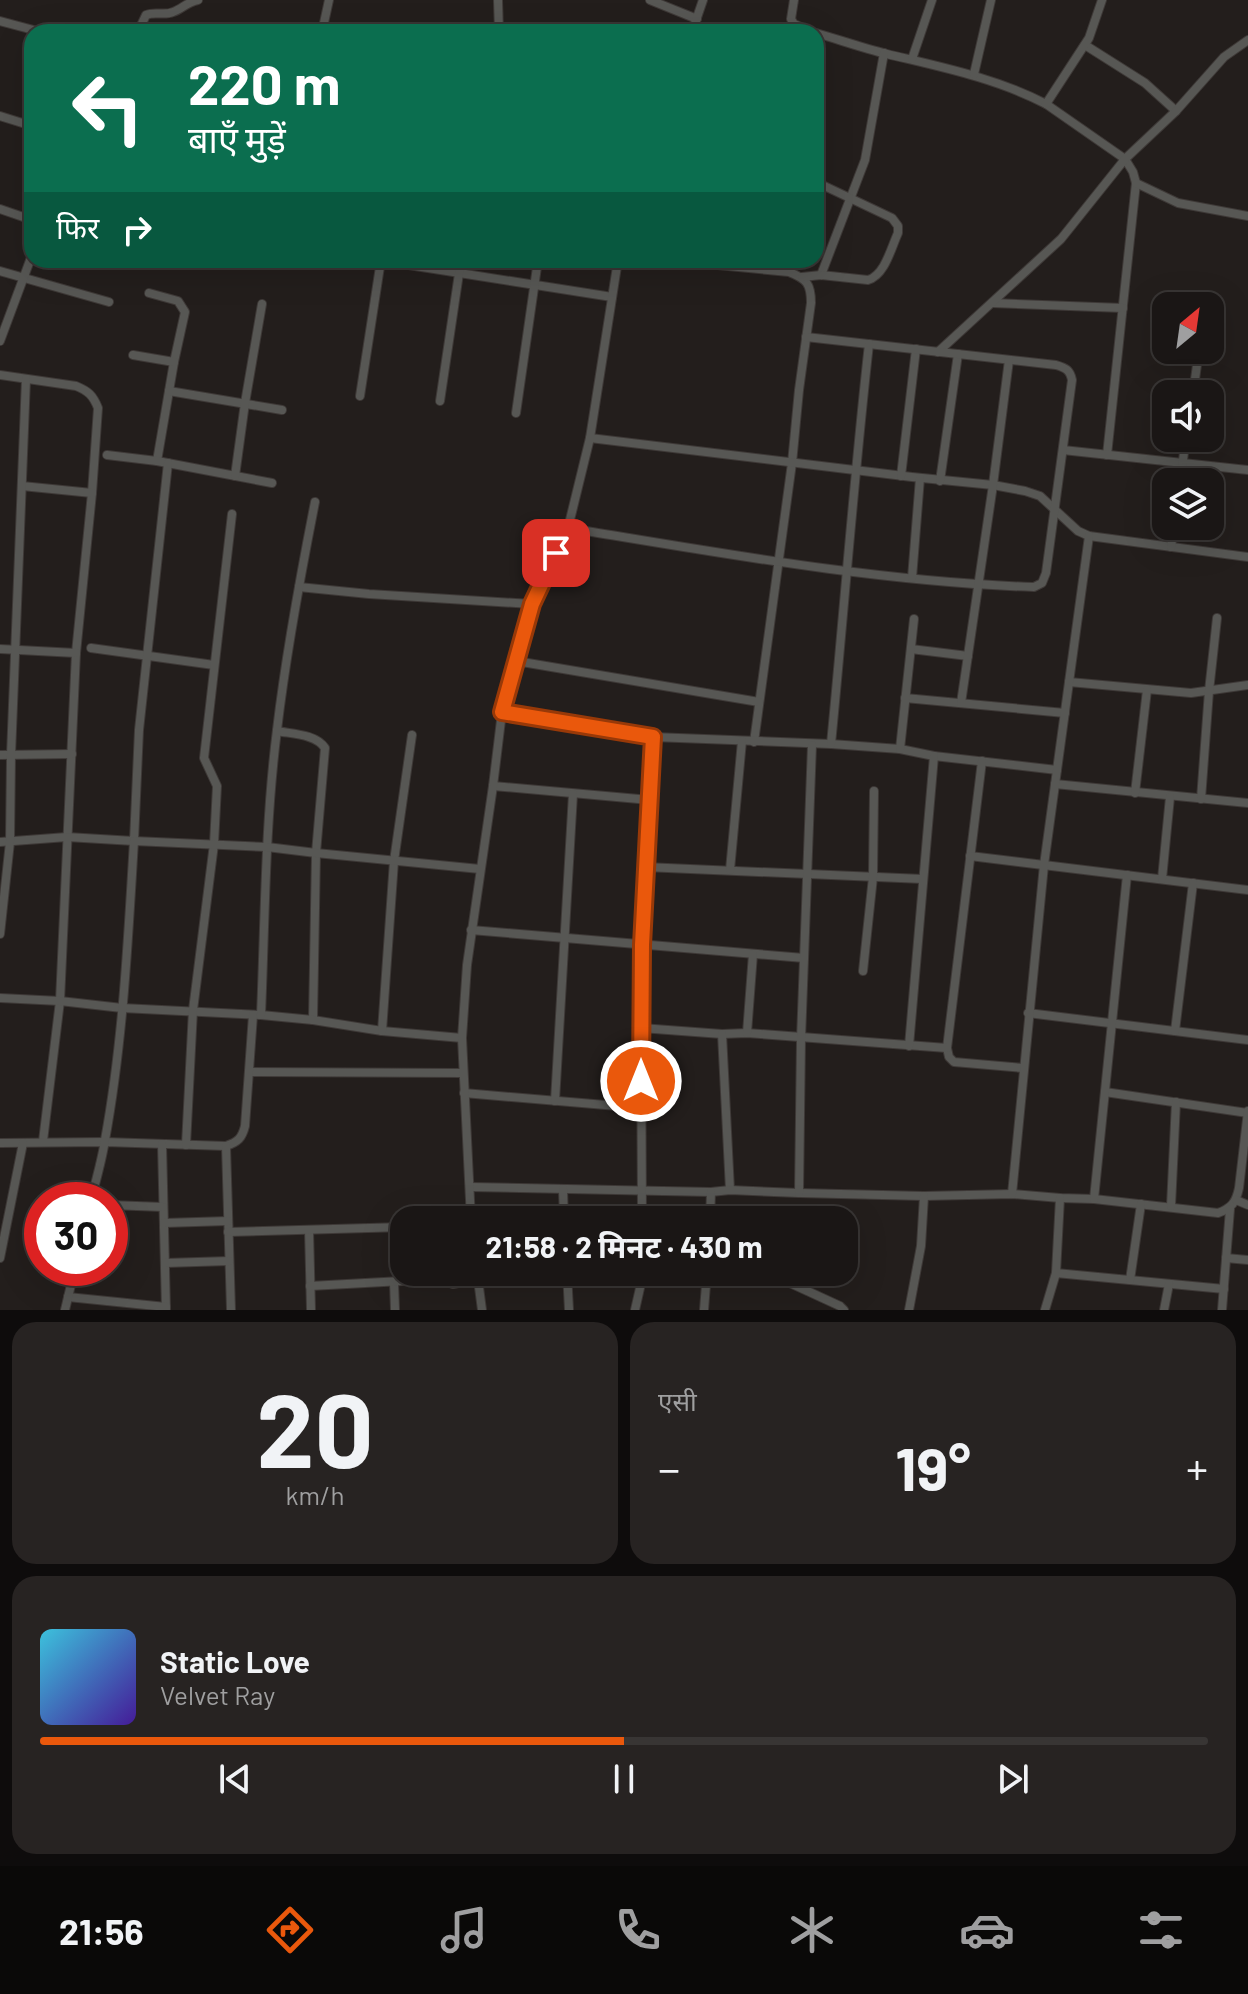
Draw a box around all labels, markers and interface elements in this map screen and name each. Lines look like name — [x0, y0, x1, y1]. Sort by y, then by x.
text: 220 m — [188, 49, 341, 116]
icon: left — [56, 56, 160, 160]
text: बाएँ मुड़ें — [188, 117, 286, 160]
icon: right — [115, 208, 159, 252]
text: फिर — [56, 209, 99, 245]
north arrow — [1152, 292, 1224, 364]
map controls — [1152, 292, 1224, 540]
button: sound — [1152, 380, 1224, 452]
button: layers — [1152, 468, 1224, 540]
pin — [522, 519, 590, 587]
icon: arrive — [534, 531, 578, 575]
position arrow — [599, 1039, 683, 1123]
speed limit sign: 30 — [24, 1182, 128, 1286]
text: 21:58 · 2 मिनट · 430 m — [486, 1228, 762, 1264]
text: 20 — [256, 1364, 374, 1489]
text: एसी — [658, 1385, 697, 1416]
text: 19° — [895, 1431, 971, 1503]
text: − — [658, 1441, 680, 1494]
text: + — [1186, 1441, 1208, 1494]
text: km/h — [286, 1479, 344, 1510]
text: Static Love — [160, 1643, 310, 1679]
text: Velvet Ray — [160, 1679, 275, 1710]
icon: previous — [213, 1757, 257, 1801]
icon: pause — [602, 1757, 646, 1801]
icon: next — [991, 1757, 1035, 1801]
icon: directions — [262, 1902, 318, 1958]
icon: music — [436, 1902, 492, 1958]
icon: phone — [610, 1902, 666, 1958]
icon: climate — [784, 1902, 840, 1958]
icon: car — [959, 1902, 1015, 1958]
icon: filters — [1133, 1902, 1189, 1958]
text: 21:56 — [59, 1909, 144, 1952]

